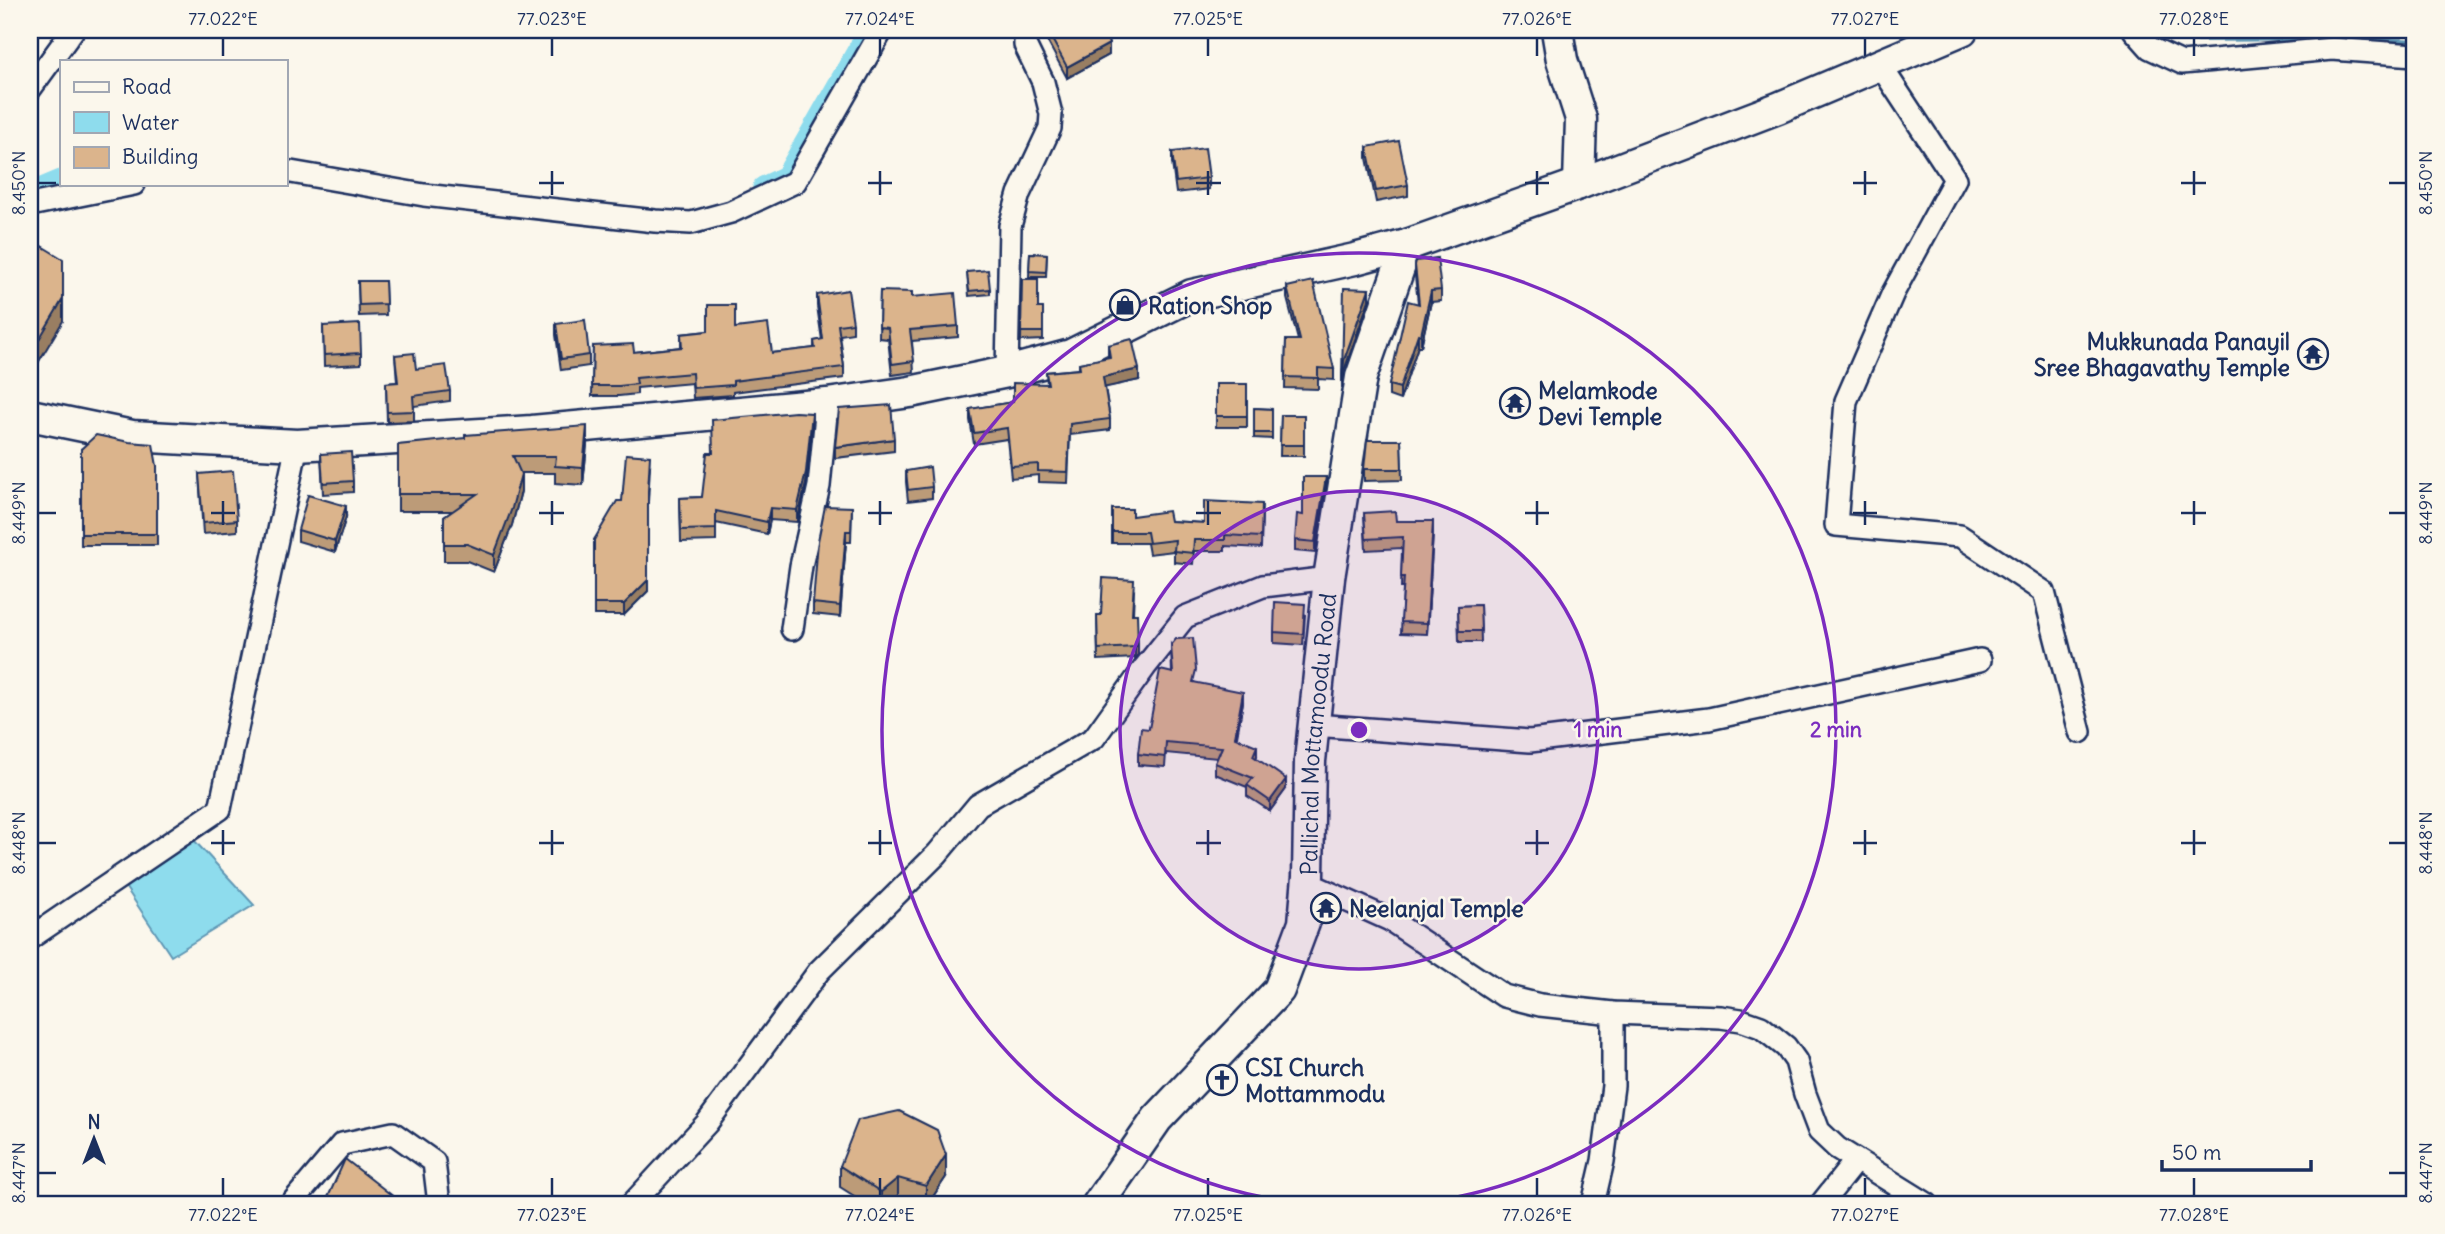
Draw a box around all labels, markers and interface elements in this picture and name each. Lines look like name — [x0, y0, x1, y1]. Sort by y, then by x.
text: 77.022°E — [188, 7, 258, 30]
text: 77.023°E — [517, 7, 587, 30]
text: 77.024°E — [845, 7, 915, 30]
text: 77.025°E — [1173, 7, 1243, 30]
text: 77.026°E — [1502, 7, 1572, 30]
text: 77.027°E — [1831, 7, 1899, 30]
text: 77.028°E — [2159, 7, 2229, 30]
legend — [60, 60, 287, 186]
text: Road — [122, 73, 171, 100]
text: Water — [122, 109, 180, 136]
text: Building — [122, 143, 198, 170]
text: 8.450°N — [7, 151, 30, 215]
text: 8.450°N — [2414, 151, 2437, 215]
shop icon: Ration Shop — [1108, 288, 1142, 322]
place label: Ration Shop — [1148, 291, 1272, 320]
place label: Mukkunada Panayil Sree Bhagavathy Temple — [2034, 327, 2290, 382]
temple icon: Mukkunada Panayil Sree Bhagavathy Temple — [2296, 337, 2330, 371]
place label: Melamkode Devi Temple — [1538, 376, 1662, 431]
temple icon: Melamkode Devi Temple — [1498, 386, 1532, 420]
text: 8.449°N — [7, 481, 30, 545]
text: 8.449°N — [2414, 481, 2437, 545]
street label: Pallichal Mottamoodu Road — [1294, 592, 1342, 875]
text: 1 min — [1574, 716, 1622, 743]
text: 2 min — [1810, 716, 1862, 743]
centre of rings — [1347, 718, 1371, 742]
text: 8.448°N — [7, 811, 30, 875]
text: 8.448°N — [2414, 811, 2437, 875]
temple icon: Neelanjal Temple — [1309, 891, 1343, 925]
place label: Neelanjal Temple — [1349, 894, 1524, 923]
place label: CSI Church Mottammodu — [1245, 1053, 1385, 1108]
church icon: CSI Church Mottammodu — [1205, 1063, 1239, 1097]
north arrow — [60, 1104, 130, 1174]
text: N — [87, 1110, 101, 1134]
scale bar — [2162, 1129, 2310, 1173]
text: 50 m — [2172, 1139, 2221, 1166]
text: 8.447°N — [7, 1142, 30, 1204]
text: 8.447°N — [2414, 1142, 2437, 1204]
text: 77.022°E — [188, 1203, 258, 1226]
text: 77.023°E — [517, 1203, 587, 1226]
text: 77.024°E — [845, 1203, 915, 1226]
text: 77.025°E — [1173, 1203, 1243, 1226]
text: 77.026°E — [1502, 1203, 1572, 1226]
text: 77.027°E — [1831, 1203, 1899, 1226]
text: 77.028°E — [2159, 1203, 2229, 1226]

